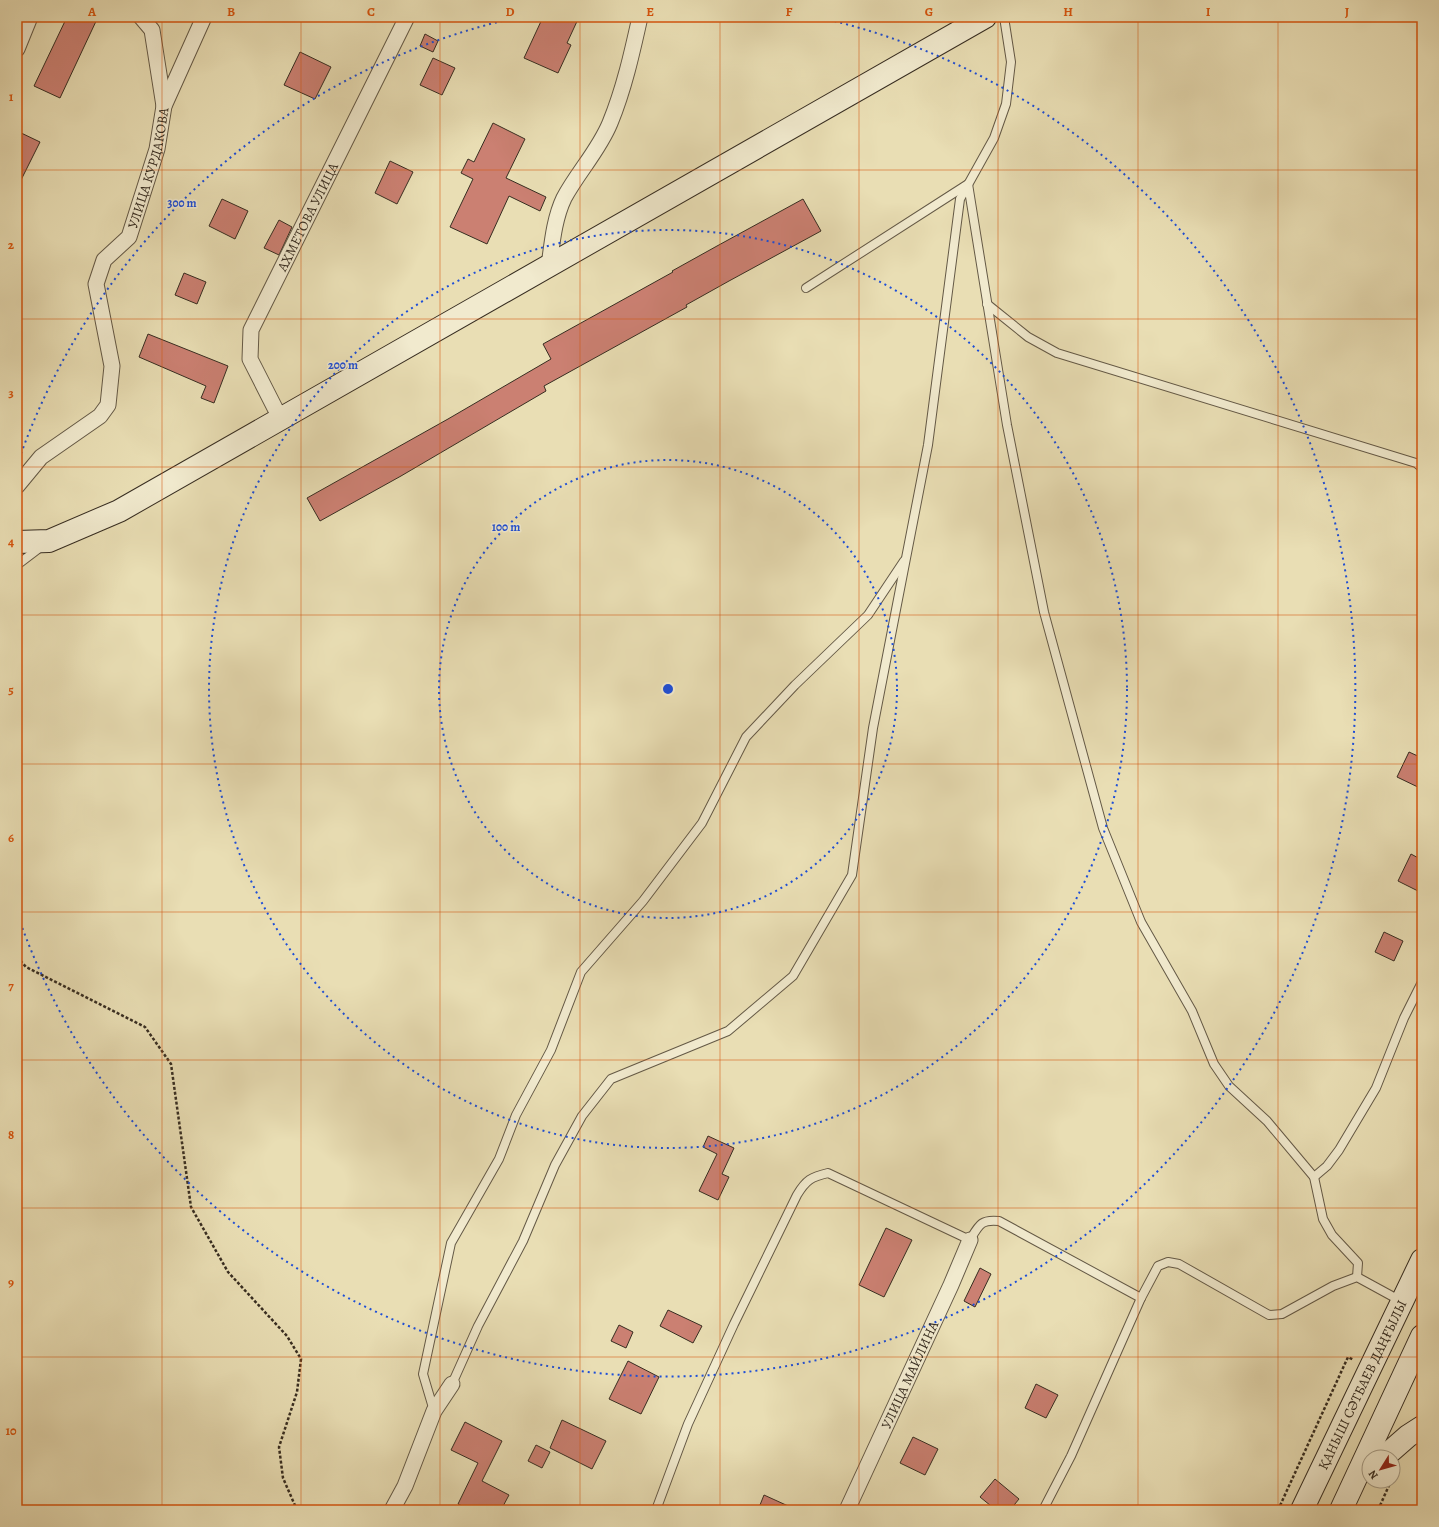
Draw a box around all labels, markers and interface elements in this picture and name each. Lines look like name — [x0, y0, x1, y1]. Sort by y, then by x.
text: A — [87, 3, 97, 20]
text: B — [227, 3, 235, 20]
text: C — [367, 3, 375, 20]
text: D — [505, 3, 515, 20]
text: E — [646, 3, 654, 20]
text: F — [786, 3, 793, 20]
text: G — [925, 3, 933, 20]
text: H — [1063, 3, 1073, 20]
text: I — [1206, 3, 1211, 20]
text: J — [1345, 3, 1349, 20]
text: 1 — [9, 88, 14, 105]
street label: УЛИЦА КУРДАКОВА — [123, 105, 174, 231]
street label: АХМЕТОВА УЛИЦА — [272, 159, 343, 275]
text: 300 m — [167, 195, 197, 211]
text: 2 — [8, 236, 15, 253]
text: 200 m — [328, 357, 358, 373]
text: 3 — [8, 384, 14, 401]
text: 100 m — [492, 519, 520, 535]
text: 4 — [8, 533, 14, 550]
text: 5 — [8, 681, 14, 698]
centre of rings — [661, 682, 675, 696]
text: 6 — [8, 829, 14, 846]
text: 7 — [8, 977, 14, 994]
text: 8 — [8, 1126, 14, 1143]
text: 9 — [8, 1274, 14, 1291]
street label: ҚАНЫШ СӘТБАЕВ ДАҢҒЫЛЫ — [1314, 1297, 1412, 1473]
street label: УЛИЦА МАЙЛИНА — [877, 1317, 943, 1432]
text: 10 — [5, 1422, 17, 1439]
north arrow — [1361, 1449, 1401, 1489]
text: N — [1365, 1467, 1382, 1482]

